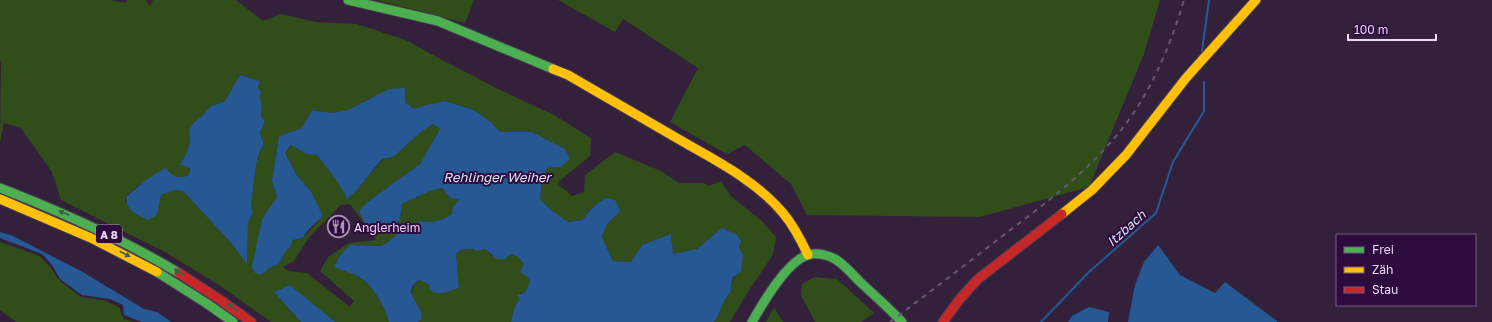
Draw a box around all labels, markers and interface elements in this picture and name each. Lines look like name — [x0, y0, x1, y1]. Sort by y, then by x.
scale bar — [1348, 16, 1436, 42]
text: 100 m — [1354, 22, 1388, 37]
water label: Rehlinger Weiher — [443, 169, 553, 185]
water label: Itzbach — [1103, 206, 1149, 250]
one-way arrow — [58, 210, 69, 216]
restaurant icon: Anglerheim — [326, 214, 352, 240]
place label: Anglerheim — [354, 220, 420, 235]
road number: A 8 — [96, 225, 122, 243]
legend — [1336, 234, 1476, 306]
text: Frei — [1372, 242, 1394, 257]
one-way arrow — [120, 251, 131, 258]
text: Zäh — [1372, 262, 1393, 277]
one-way arrow — [173, 269, 185, 276]
text: Stau — [1372, 282, 1398, 297]
one-way arrow — [226, 303, 237, 312]

